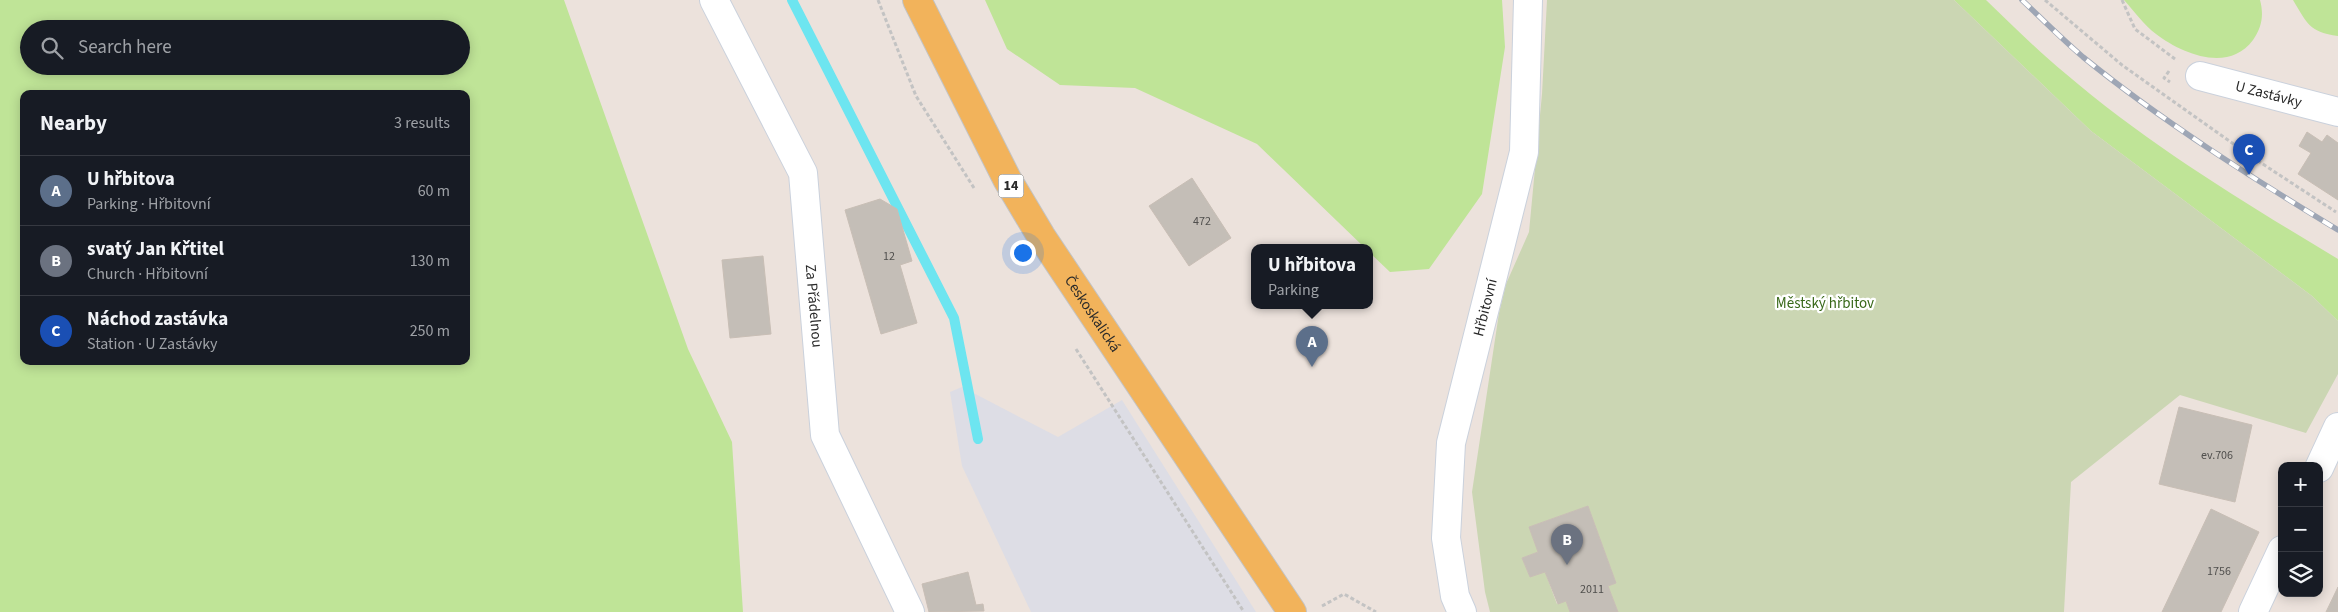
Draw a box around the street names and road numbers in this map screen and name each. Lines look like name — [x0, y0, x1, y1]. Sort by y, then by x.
street label: U Zastávky — [2233, 75, 2304, 113]
road number: 14 — [998, 175, 1024, 198]
street label: Za Přádelnou — [800, 264, 828, 348]
street label: Českoskalická — [1060, 271, 1126, 356]
street label: Hřbitovní — [1468, 275, 1503, 339]

